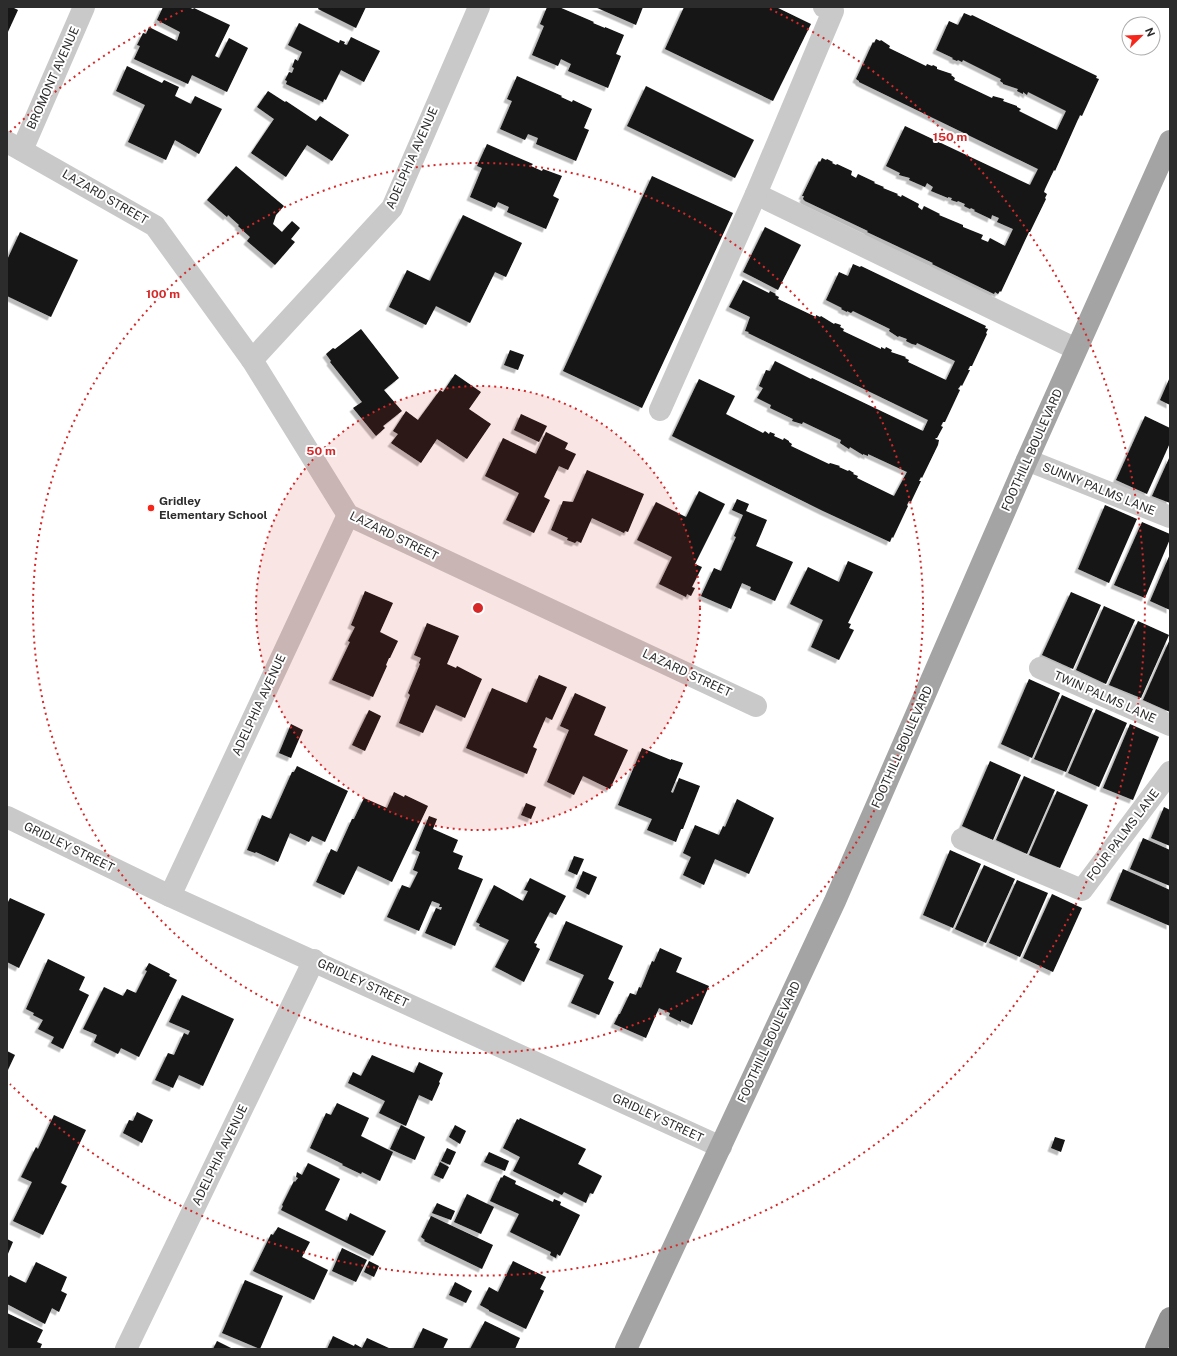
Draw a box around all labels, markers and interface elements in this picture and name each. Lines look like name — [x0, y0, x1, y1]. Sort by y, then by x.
north arrow — [1121, 16, 1161, 56]
street label: BROMONT AVENUE — [24, 24, 82, 132]
text: N — [1143, 26, 1157, 38]
street label: ADELPHIA AVENUE — [383, 105, 441, 211]
text: 150 m — [933, 130, 967, 144]
street label: LAZARD STREET — [60, 167, 150, 227]
text: 100 m — [146, 287, 180, 301]
street label: FOOTHILL BOULEVARD — [999, 387, 1065, 513]
text: 50 m — [306, 444, 336, 458]
street label: SUNNY PALMS LANE — [1040, 460, 1158, 518]
place label: Gridley Elementary School — [159, 494, 268, 522]
marker: Gridley Elementary School — [146, 503, 156, 513]
street label: LAZARD STREET — [347, 509, 441, 563]
centre of rings — [471, 601, 485, 615]
street label: LAZARD STREET — [640, 646, 734, 700]
street label: ADELPHIA AVENUE — [229, 652, 289, 758]
street label: TWIN PALMS LANE — [1052, 668, 1158, 726]
street label: FOOTHILL BOULEVARD — [869, 684, 935, 810]
street label: FOUR PALMS LANE — [1084, 786, 1162, 884]
street label: GRIDLEY STREET — [22, 819, 116, 875]
street label: GRIDLEY STREET — [315, 956, 411, 1010]
street label: FOOTHILL BOULEVARD — [735, 979, 803, 1105]
street label: GRIDLEY STREET — [610, 1091, 706, 1145]
street label: ADELPHIA AVENUE — [189, 1102, 251, 1208]

